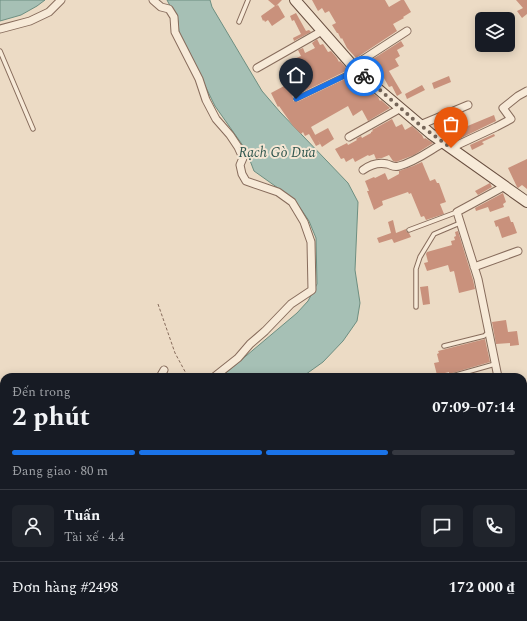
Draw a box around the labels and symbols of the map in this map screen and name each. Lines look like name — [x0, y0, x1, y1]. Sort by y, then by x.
courier — [344, 56, 384, 96]
pin — [279, 58, 313, 99]
pin — [434, 107, 468, 148]
water label: Rạch Gò Dưa — [238, 142, 316, 163]

